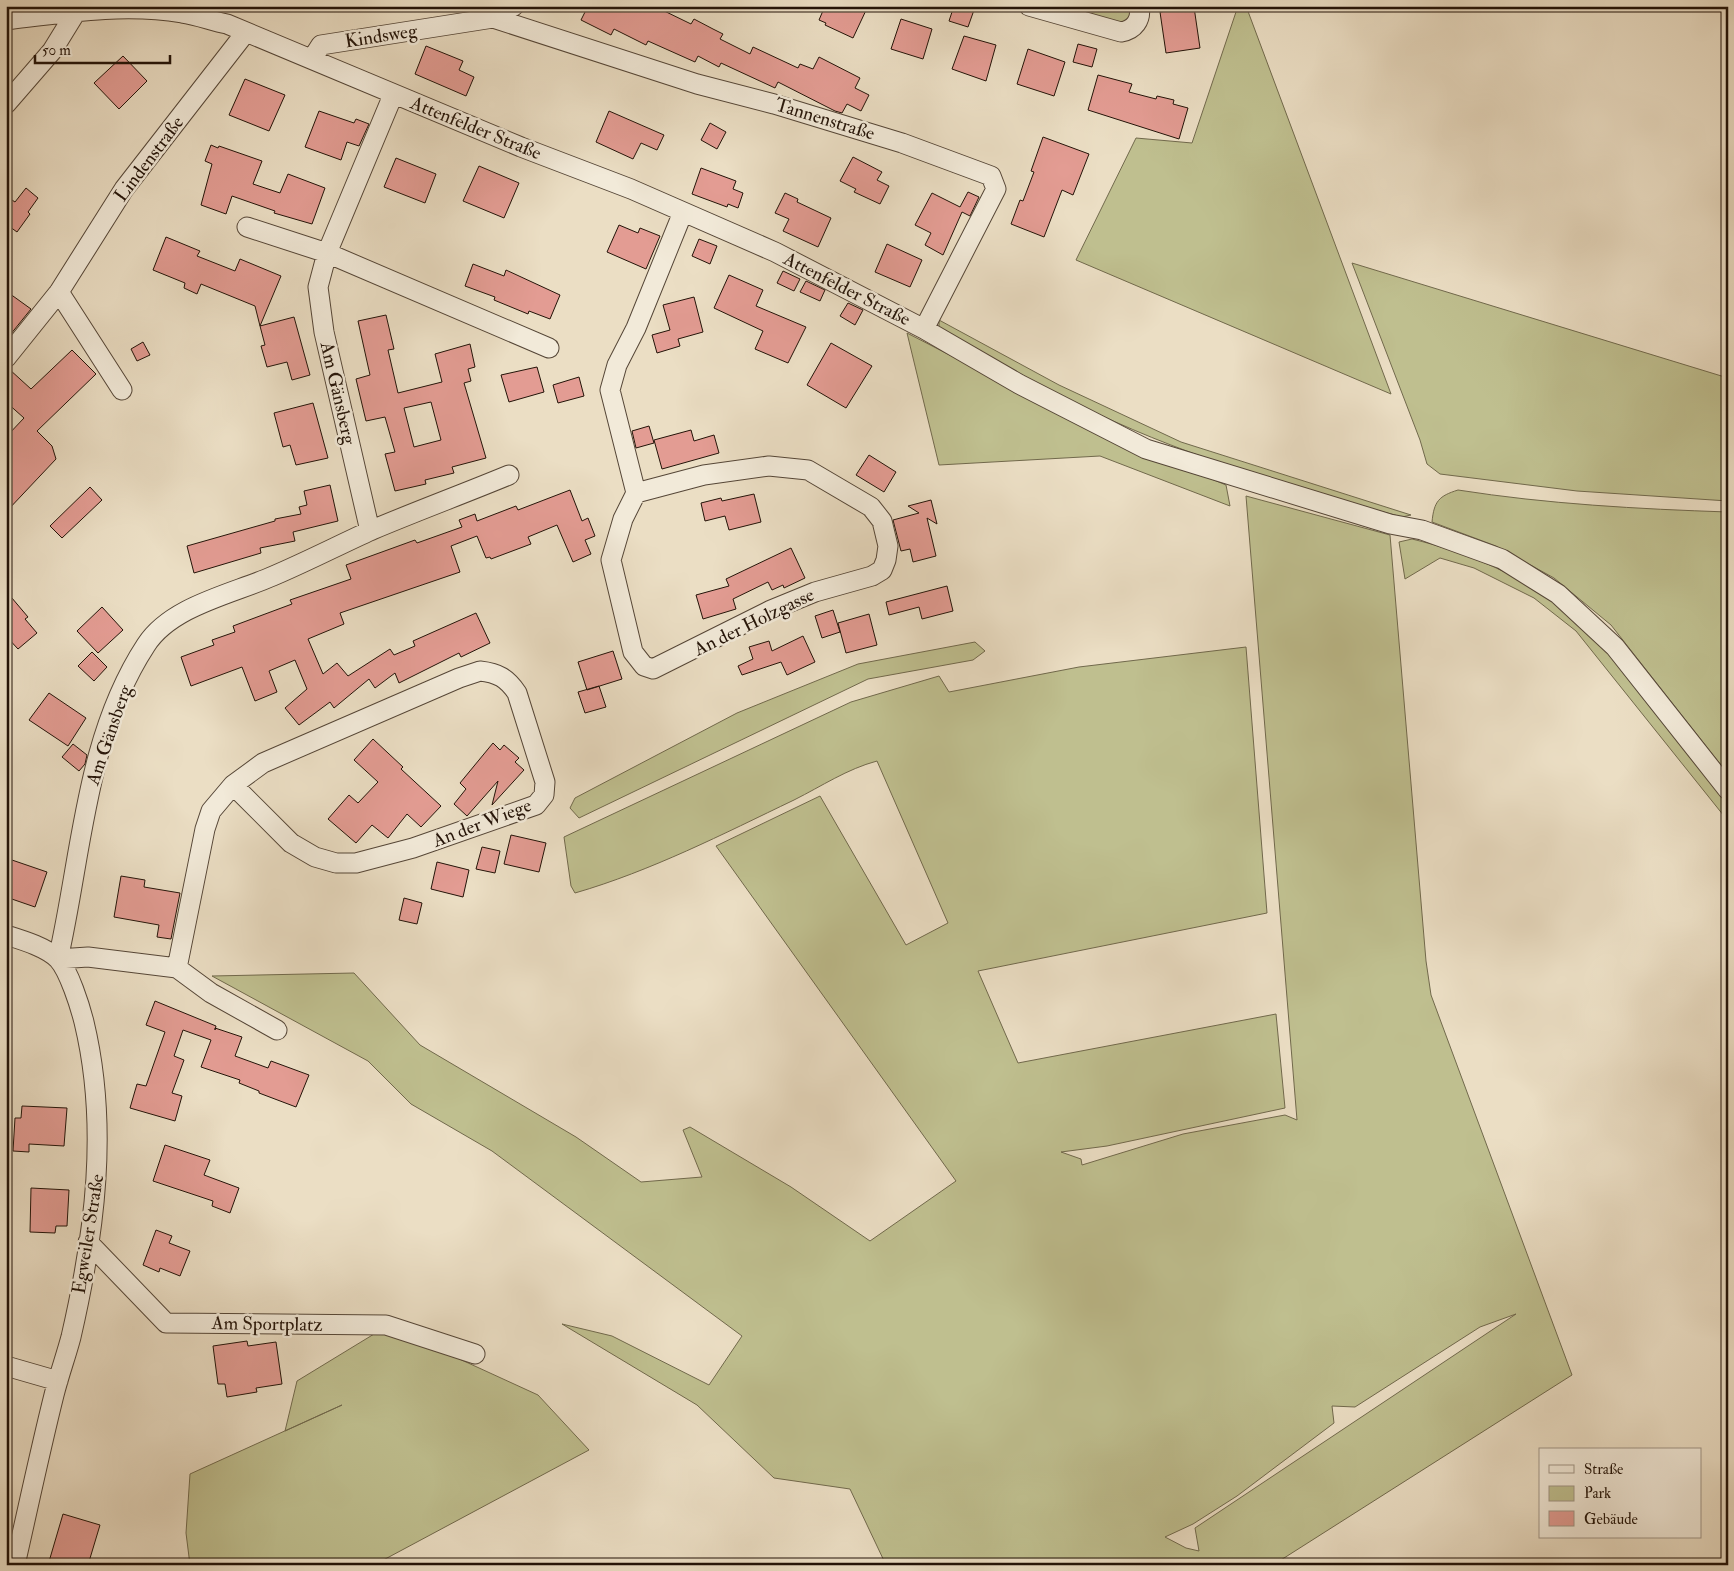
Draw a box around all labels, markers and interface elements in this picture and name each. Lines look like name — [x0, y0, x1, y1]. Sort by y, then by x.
street label: Kindsweg — [343, 18, 419, 54]
scale bar — [35, 32, 170, 64]
text: 50 m — [42, 41, 71, 60]
street label: Attenfelder Straße — [406, 90, 545, 165]
street label: Tannenstraße — [772, 92, 878, 146]
street label: Lindenstraße — [109, 111, 189, 207]
street label: Attenfelder Straße — [779, 246, 914, 331]
street label: Am Gänsberg — [314, 338, 362, 447]
street label: An der Holzgasse — [689, 583, 818, 662]
street label: Am Gänsberg — [80, 681, 138, 789]
street label: An der Wiege — [428, 793, 535, 853]
street label: Egweiler Straße — [67, 1172, 109, 1296]
street label: Am Sportplatz — [210, 1311, 323, 1338]
legend — [1539, 1448, 1702, 1538]
text: Straße — [1584, 1460, 1623, 1479]
text: Park — [1584, 1484, 1611, 1503]
text: Gebäude — [1584, 1510, 1638, 1529]

